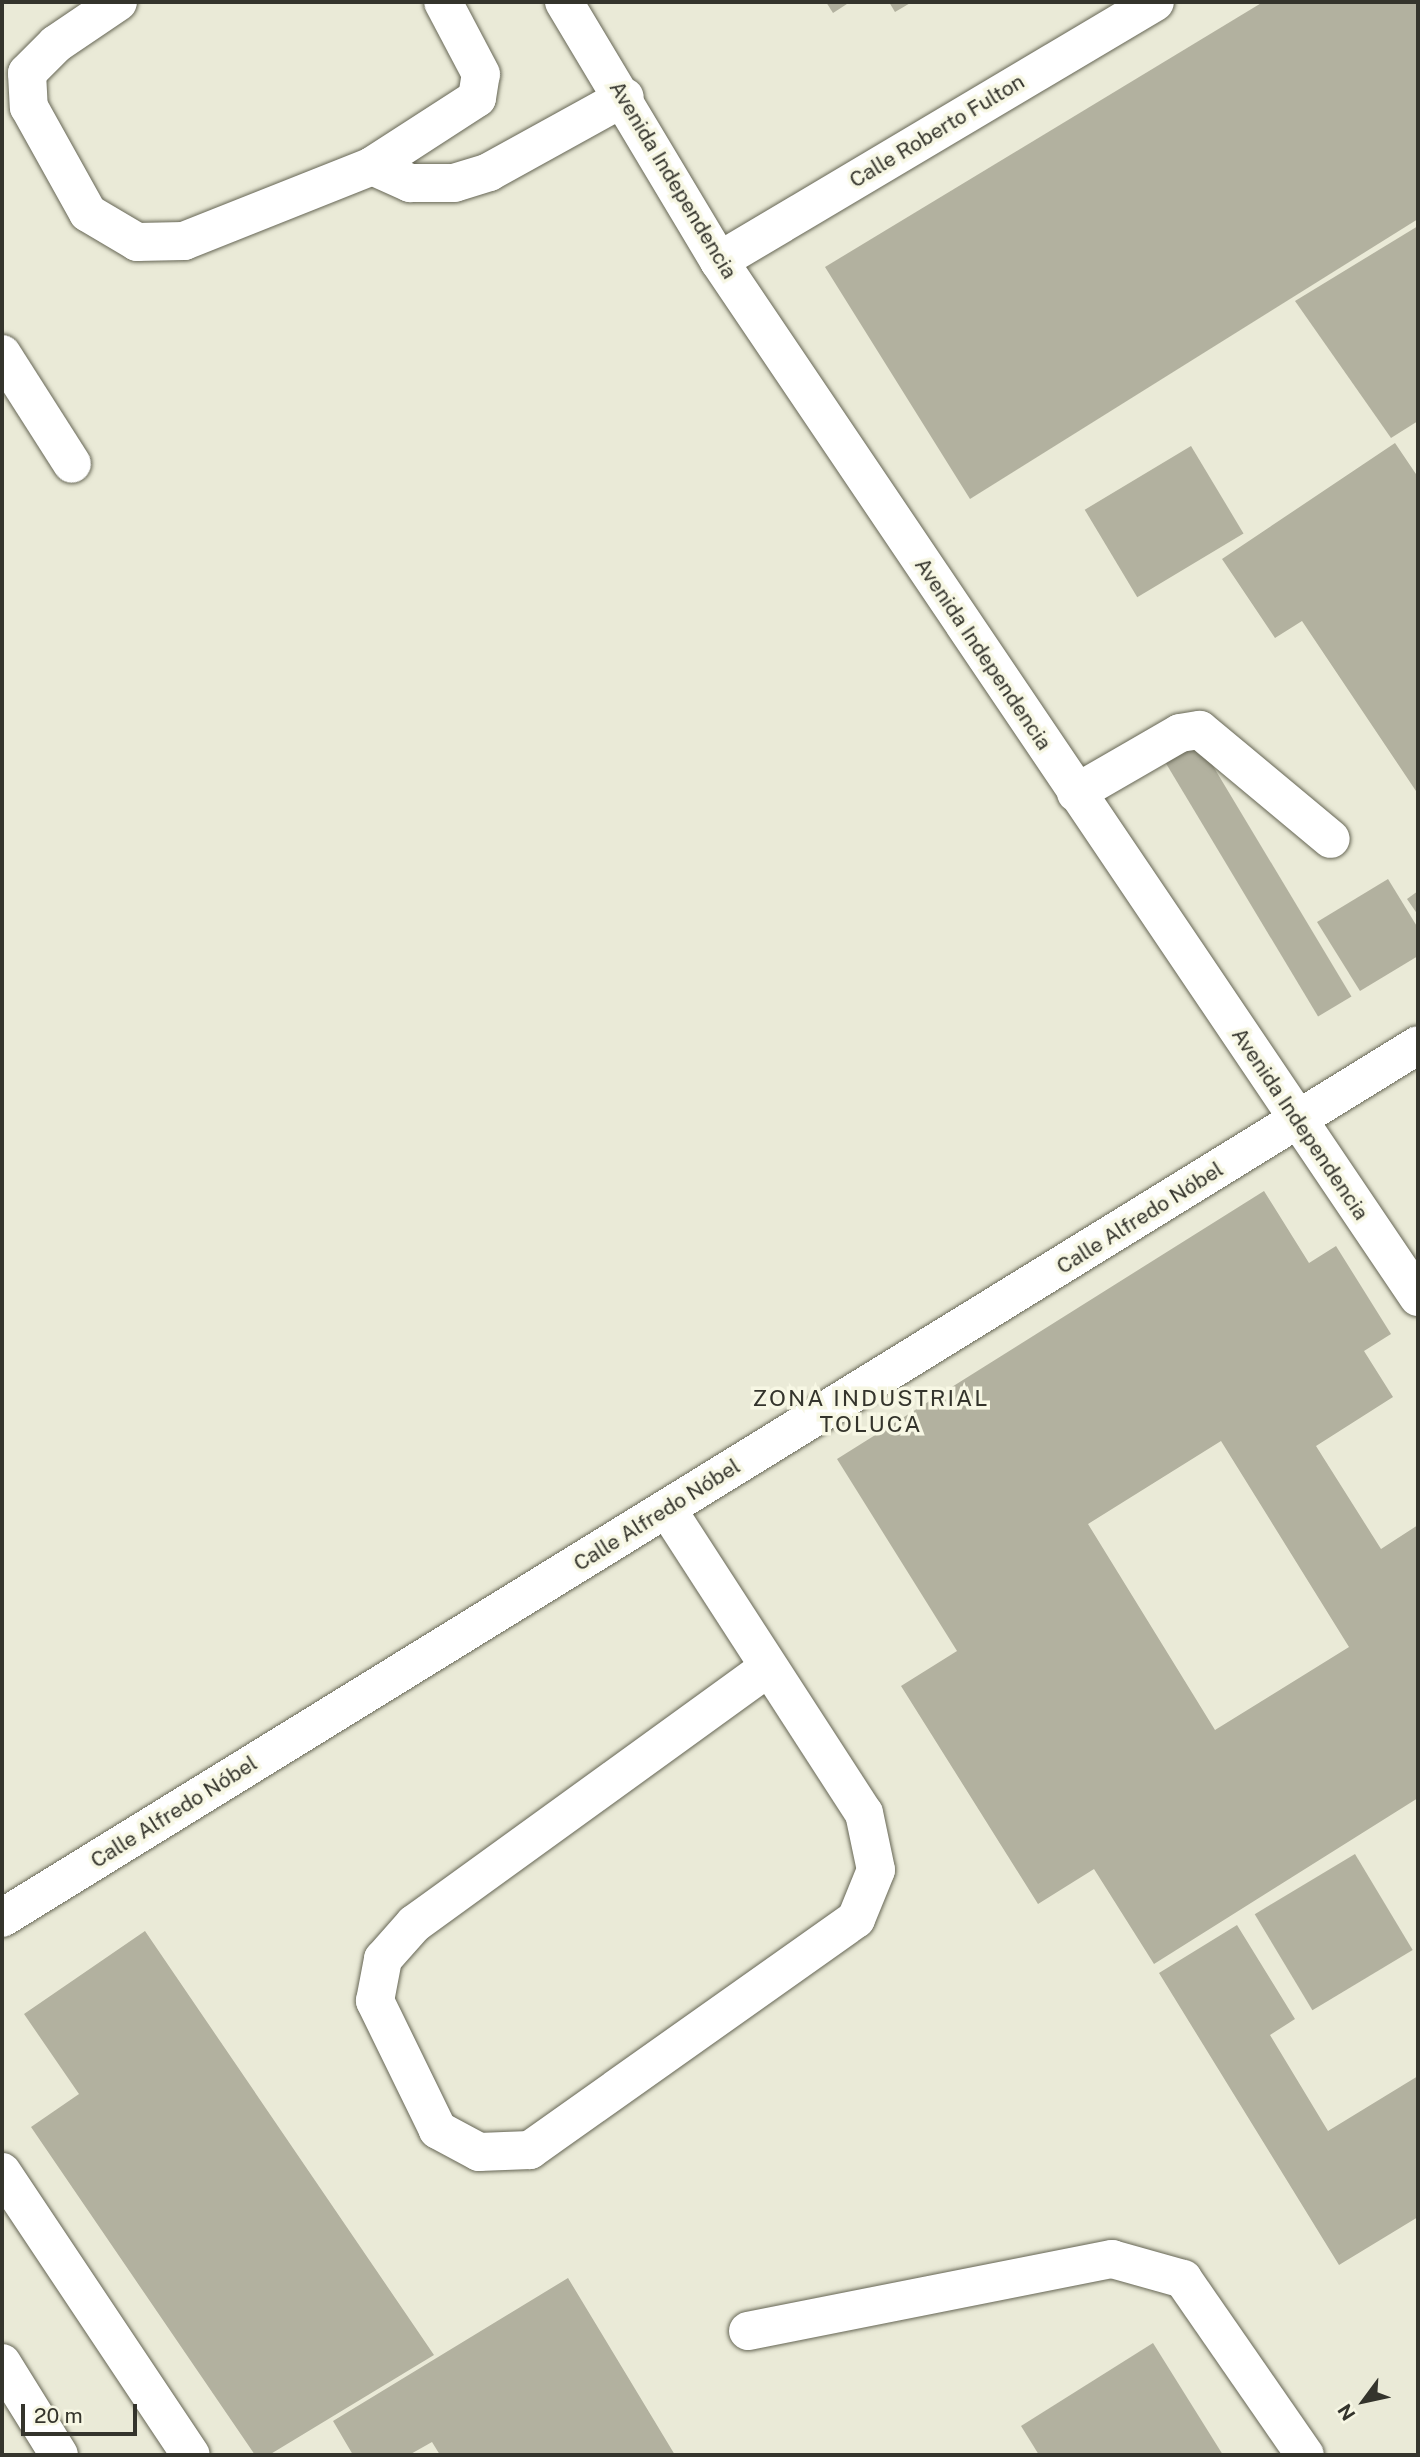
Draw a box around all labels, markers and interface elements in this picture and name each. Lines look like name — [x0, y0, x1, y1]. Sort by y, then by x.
street label: Calle Roberto Fulton — [845, 69, 1029, 193]
street label: Avenida Independencia — [604, 77, 742, 283]
street label: Avenida Independencia — [909, 553, 1057, 755]
street label: Avenida Independencia — [1226, 1023, 1374, 1225]
street label: Calle Alfredo Nóbel — [1052, 1157, 1228, 1279]
district label: ZONA INDUSTRIAL TOLUCA — [754, 1384, 988, 1438]
street label: Calle Alfredo Nóbel — [569, 1454, 745, 1576]
street label: Calle Alfredo Nóbel — [86, 1751, 262, 1873]
north arrow — [1329, 2366, 1399, 2436]
scale bar — [24, 2390, 140, 2434]
text: N — [1333, 2400, 1360, 2425]
text: 20 m — [34, 2403, 83, 2428]

